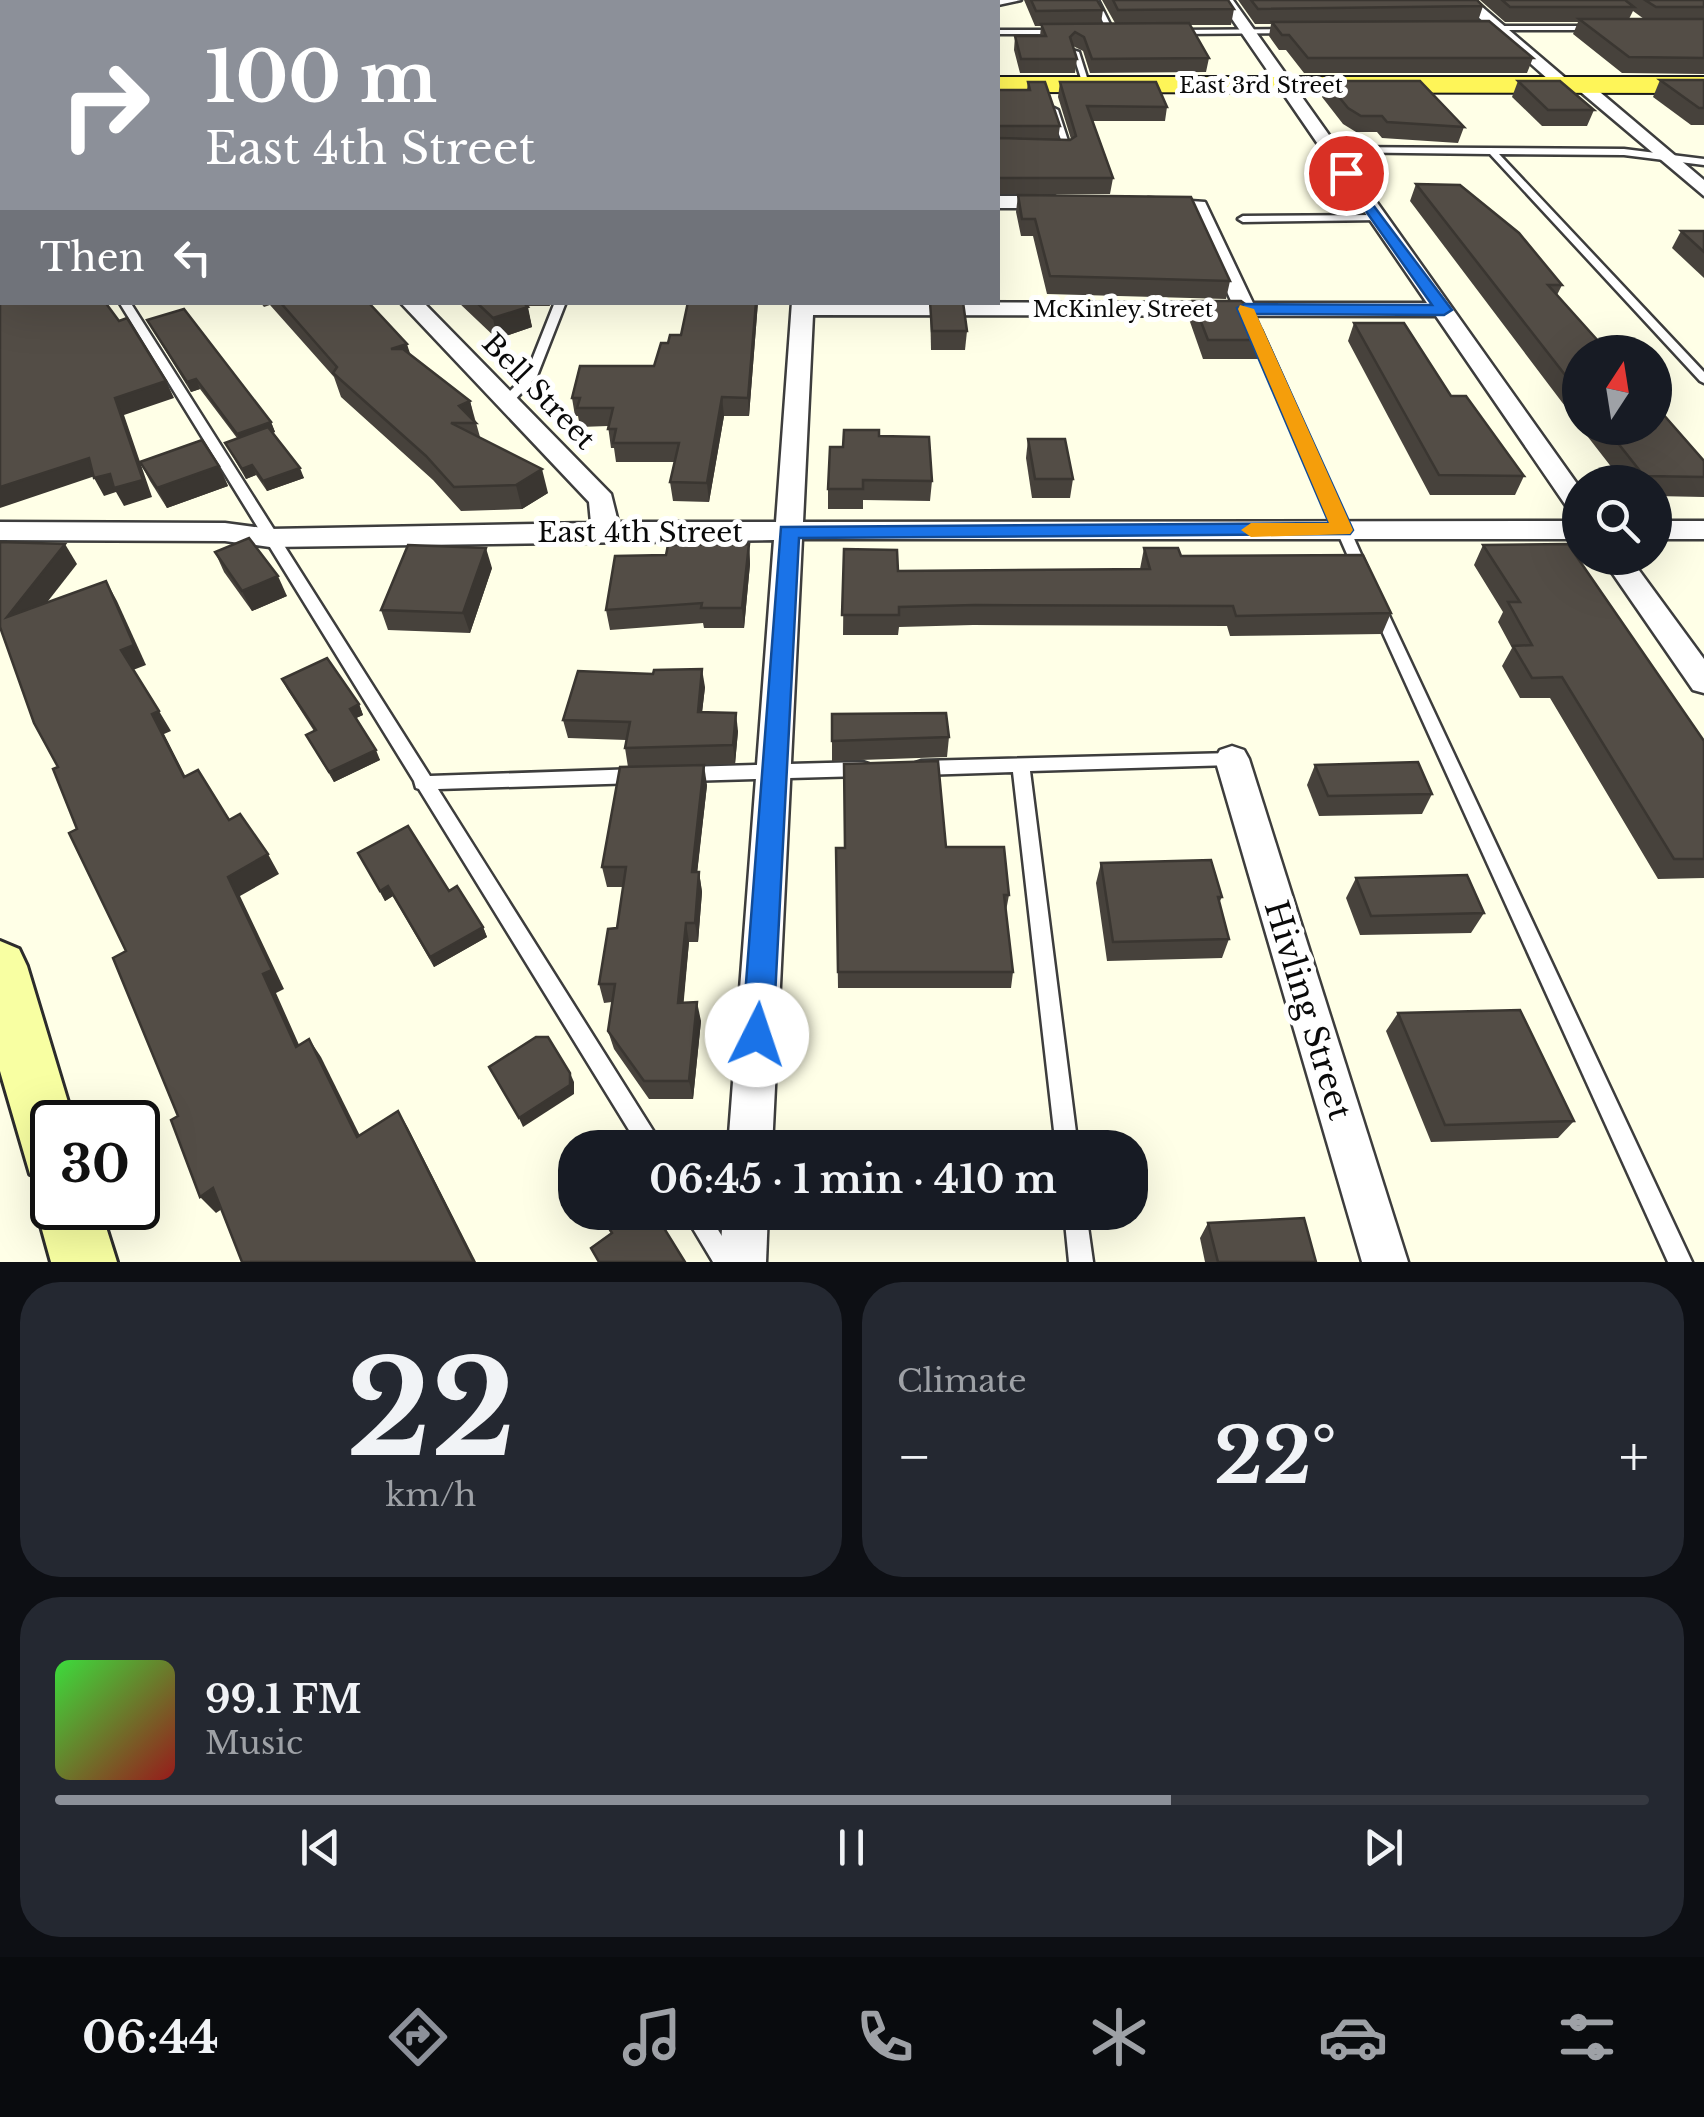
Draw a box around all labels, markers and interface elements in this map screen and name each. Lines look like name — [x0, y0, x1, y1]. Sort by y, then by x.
text: 100 m — [205, 34, 437, 121]
icon: right — [40, 40, 170, 170]
street label: East 3rd Street — [1179, 72, 1344, 99]
text: East 4th Street — [205, 120, 536, 176]
pin — [1304, 131, 1389, 216]
icon: arrive — [1319, 146, 1374, 201]
icon: left — [165, 230, 220, 285]
text: Then — [40, 234, 145, 281]
street label: McKinley Street — [1033, 296, 1214, 323]
street label: Bell Street — [475, 326, 603, 457]
north arrow — [1562, 335, 1672, 445]
map controls — [1562, 335, 1672, 575]
button: search — [1562, 465, 1672, 575]
street label: East 4th Street — [537, 515, 743, 550]
street label: Hivling Street — [1256, 896, 1360, 1124]
position arrow — [705, 983, 809, 1087]
speed limit sign: 30 — [30, 1100, 160, 1230]
text: 06:45 · 1 min · 410 m — [649, 1156, 1057, 1203]
text: 22 — [346, 1329, 516, 1490]
text: Climate — [897, 1361, 1026, 1401]
text: 22° — [1214, 1410, 1337, 1503]
text: − — [897, 1423, 932, 1491]
text: + — [1619, 1423, 1649, 1491]
text: km/h — [386, 1475, 476, 1515]
text: 99.1 FM — [205, 1676, 362, 1723]
text: Music — [205, 1723, 303, 1763]
icon: previous — [293, 1820, 348, 1875]
icon: pause — [824, 1820, 879, 1875]
icon: next — [1356, 1820, 1411, 1875]
icon: directions — [383, 2002, 453, 2072]
icon: music — [617, 2002, 687, 2072]
icon: phone — [850, 2002, 920, 2072]
icon: climate — [1084, 2002, 1154, 2072]
icon: car — [1318, 2002, 1388, 2072]
icon: filters — [1552, 2002, 1622, 2072]
text: 06:44 — [82, 2009, 219, 2065]

